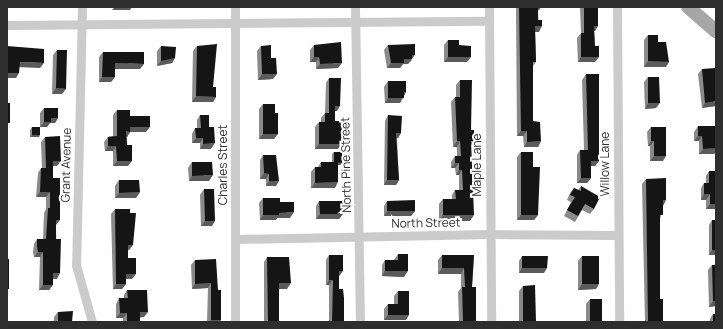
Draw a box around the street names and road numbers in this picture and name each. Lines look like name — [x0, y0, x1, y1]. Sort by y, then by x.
street label: North Pine Street — [338, 117, 354, 213]
street label: Charles Street — [216, 125, 230, 205]
street label: Grant Avenue — [58, 128, 74, 202]
street label: Willow Lane — [598, 132, 612, 196]
street label: Maple Lane — [470, 134, 484, 196]
street label: North Street — [391, 215, 461, 231]

